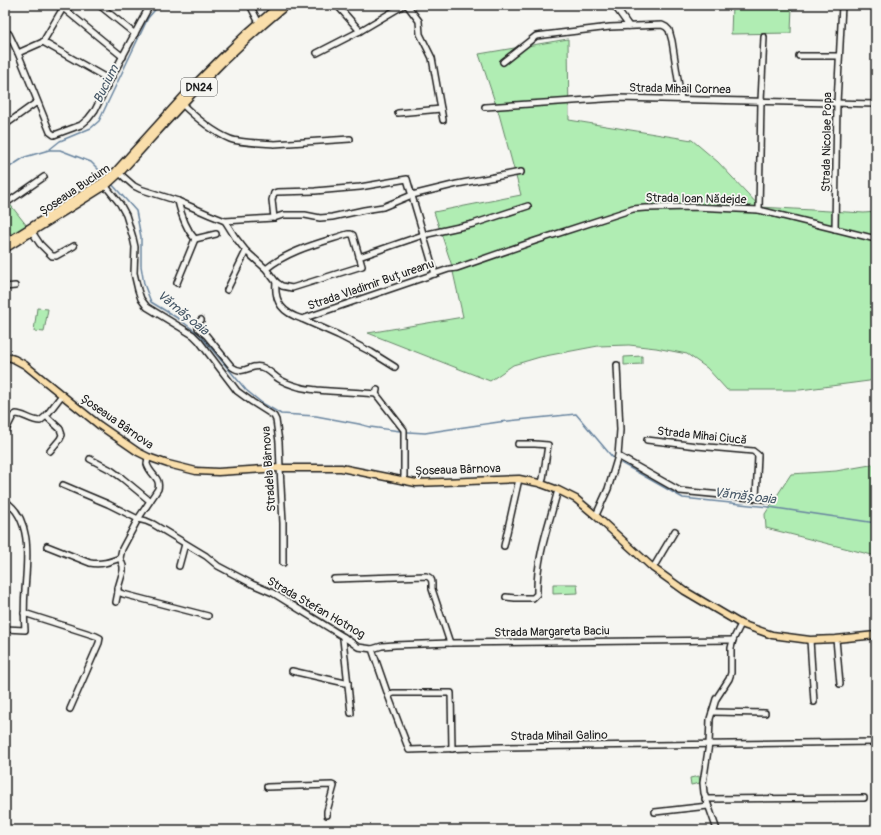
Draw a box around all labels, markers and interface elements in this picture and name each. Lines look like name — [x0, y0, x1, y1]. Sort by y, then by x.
water label: Bucium — [90, 61, 123, 106]
road number: DN24 — [181, 78, 217, 96]
street label: Strada Mihail Cornea — [629, 81, 731, 97]
street label: Strada Nicolae Popa — [819, 91, 835, 192]
street label: Șoseaua Bucium — [37, 161, 113, 219]
street label: Strada Ioan Nădejde — [645, 191, 747, 207]
street label: Strada Vladimir Buțureanu — [306, 256, 436, 314]
water label: Vămășoaia — [154, 287, 213, 339]
street label: Șoseaua Bârnova — [78, 391, 157, 453]
street label: Strada Mihai Ciucă — [656, 424, 748, 448]
street label: Stradela Bârnova — [258, 425, 279, 512]
street label: Șoseaua Bârnova — [415, 461, 501, 479]
water label: Vămășoaia — [713, 484, 778, 508]
street label: Strada Stefan Hotnog — [264, 574, 368, 642]
street label: Strada Margareta Baciu — [494, 623, 610, 641]
street label: Strada Mihail Galino — [510, 728, 608, 744]

